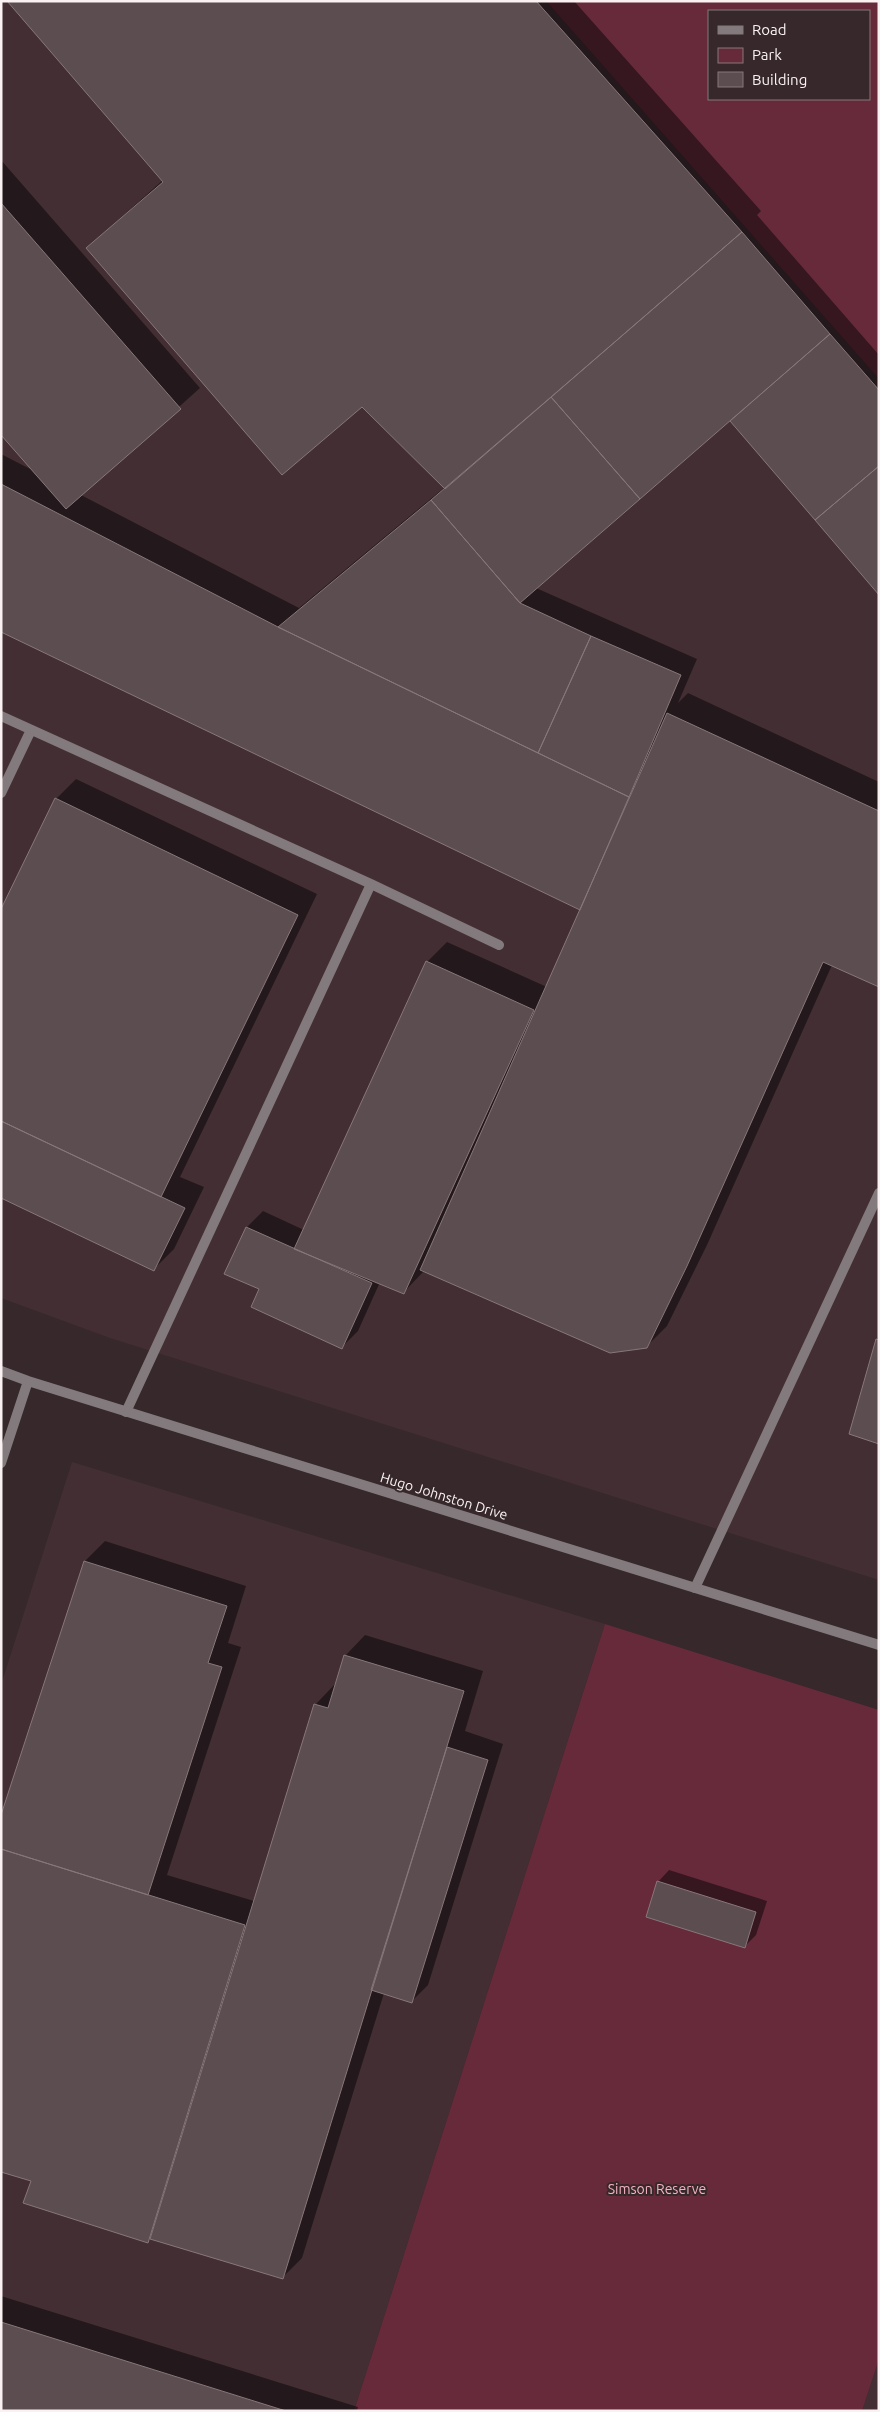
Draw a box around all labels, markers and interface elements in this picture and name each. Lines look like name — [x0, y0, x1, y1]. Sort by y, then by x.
legend — [708, 10, 870, 100]
text: Road — [752, 21, 787, 38]
text: Park — [752, 46, 782, 63]
text: Building — [752, 71, 807, 88]
street label: Hugo Johnston Drive — [378, 1469, 510, 1523]
park label: Simson Reserve — [608, 2181, 706, 2197]

